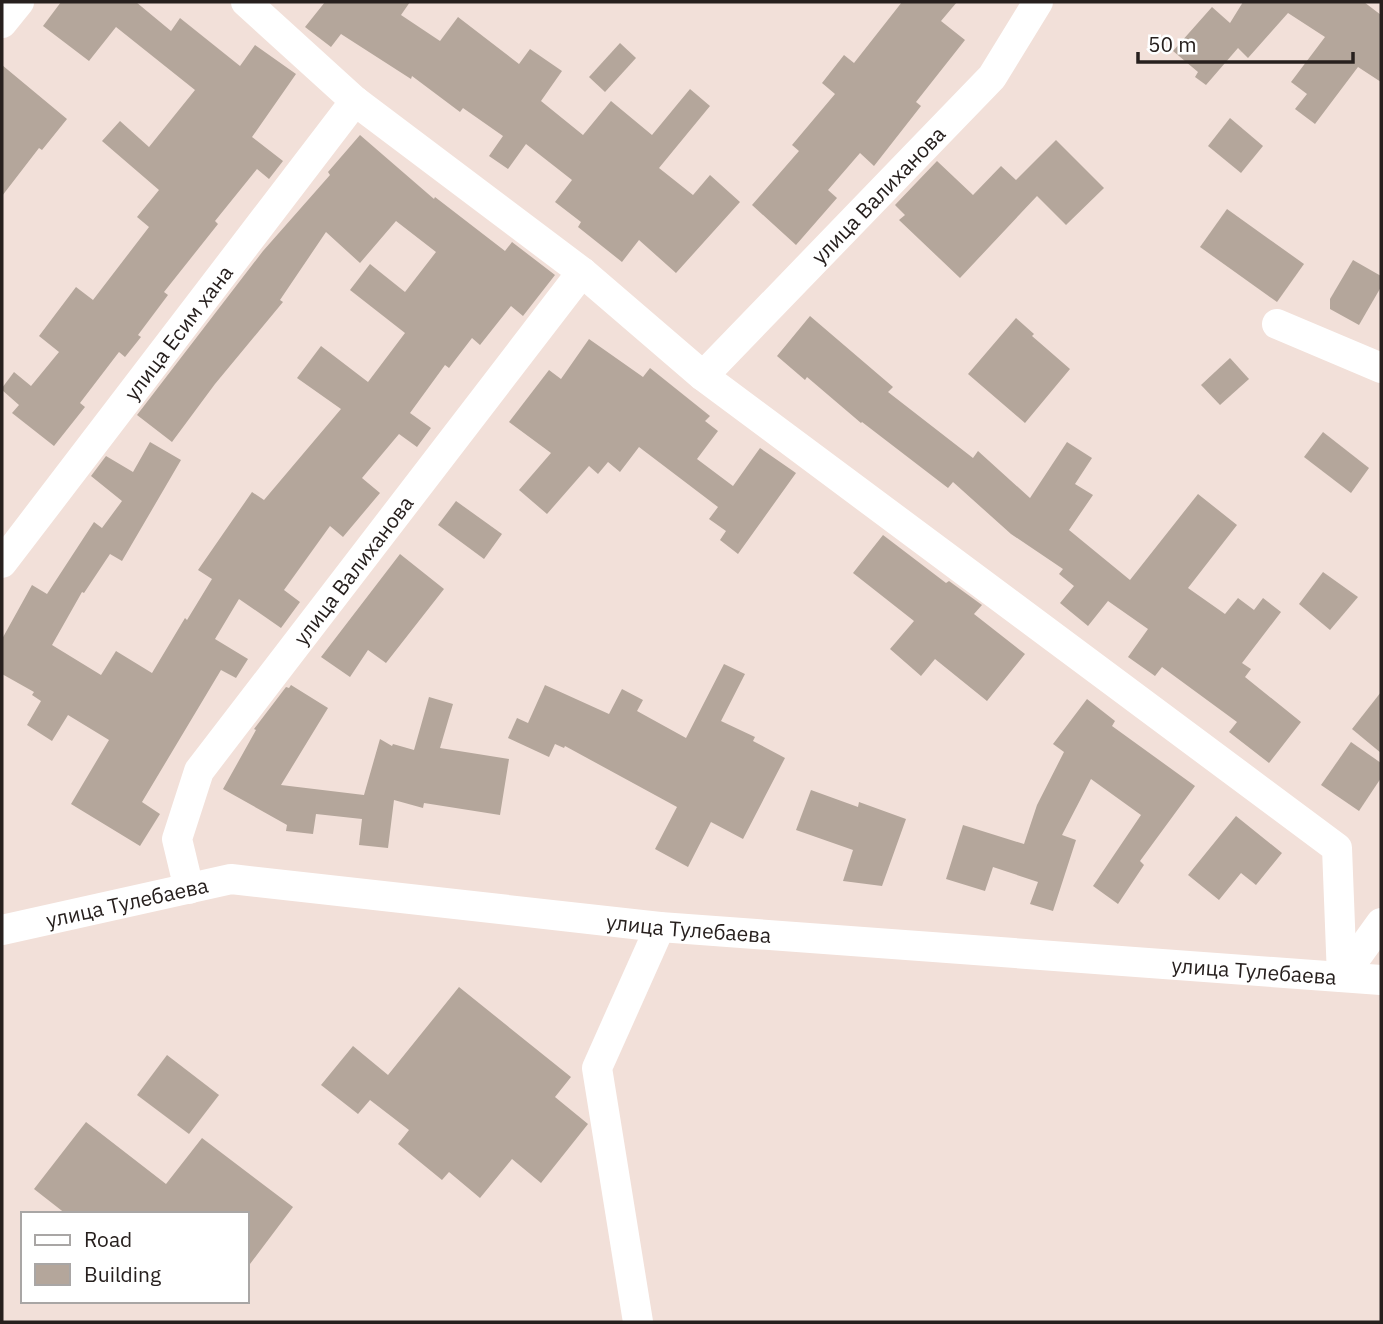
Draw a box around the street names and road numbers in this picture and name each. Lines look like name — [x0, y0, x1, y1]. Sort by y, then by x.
street label: улица Валиханова — [805, 120, 951, 270]
street label: улица Есим хана — [117, 259, 239, 406]
street label: улица Валиханова — [287, 490, 419, 651]
street label: улица Тулебаева — [43, 871, 211, 934]
street label: улица Тулебаева — [605, 907, 772, 949]
street label: улица Тулебаева — [1171, 951, 1338, 991]

